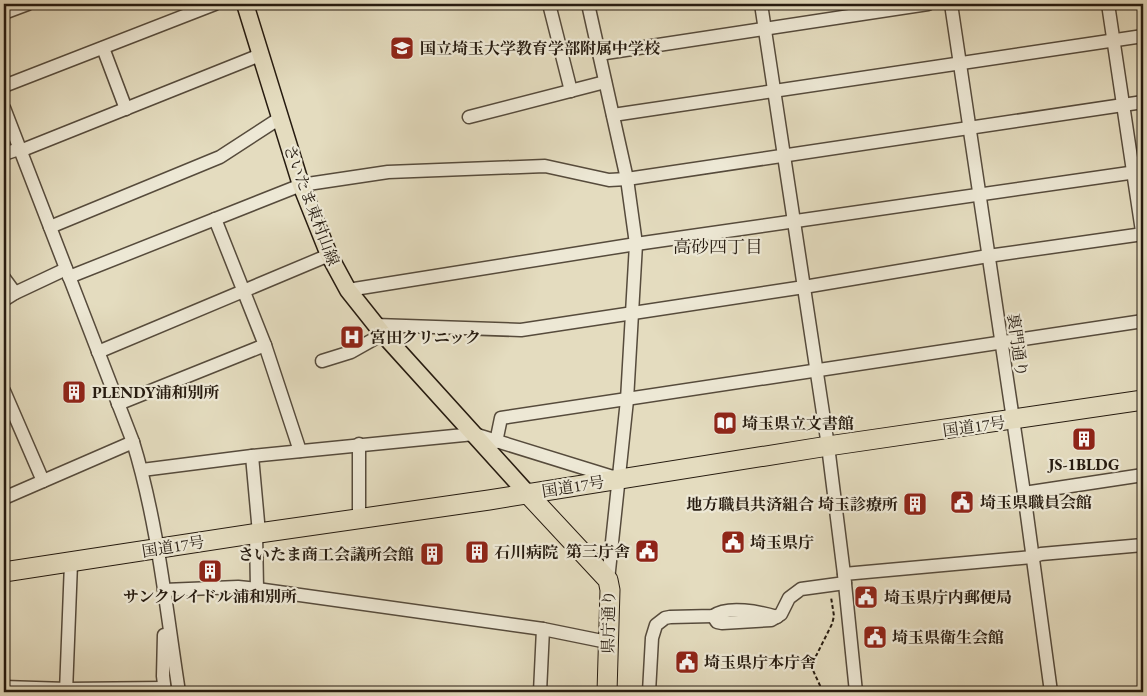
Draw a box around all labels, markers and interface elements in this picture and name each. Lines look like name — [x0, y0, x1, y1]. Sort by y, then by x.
school or university icon: 国立埼玉大学教育学部附属中学校 — [389, 35, 415, 61]
place label: 国立埼玉大学教育学部附属中学校 — [420, 38, 661, 59]
street label: さいたま東村山線 — [279, 142, 344, 269]
district label: 高砂四丁目 — [673, 235, 763, 258]
street label: 裏門通り — [1003, 312, 1032, 378]
hospital icon: 宮田クリニック — [339, 324, 365, 350]
place label: 宮田クリニック — [370, 327, 481, 348]
building icon: PLENDY浦和別所 — [61, 379, 87, 405]
place label: PLENDY浦和別所 — [92, 382, 219, 403]
library icon: 埼玉県立文書館 — [712, 410, 738, 436]
street label: 国道17号 — [941, 412, 1007, 441]
place label: 埼玉県立文書館 — [742, 413, 854, 434]
building icon: JS-1BLDG — [1071, 426, 1097, 452]
place label: JS-1BLDG — [1047, 454, 1120, 475]
street label: 国道17号 — [540, 471, 606, 502]
public building icon: 埼玉県職員会館 — [949, 489, 975, 515]
building icon: 地方職員共済組合 埼玉診療所 — [902, 491, 928, 517]
place label: 埼玉県職員会館 — [980, 492, 1092, 513]
place label: 地方職員共済組合 埼玉診療所 — [686, 494, 898, 515]
public building icon: 埼玉県庁 — [720, 529, 746, 555]
street label: 国道17号 — [140, 531, 206, 562]
place label: 埼玉県庁 — [750, 532, 814, 553]
public building icon: 第三庁舎 — [634, 538, 660, 564]
building icon: 石川病院 — [464, 539, 490, 565]
building icon: さいたま商工会議所会館 — [419, 541, 445, 567]
place label: 第三庁舎 — [566, 541, 630, 562]
place label: 石川病院 — [494, 542, 558, 563]
place label: さいたま商工会議所会館 — [238, 544, 414, 565]
building icon: サンクレイドル浦和別所 — [197, 558, 223, 584]
public building icon: 埼玉県庁内郵便局 — [853, 584, 879, 610]
place label: サンクレイドル浦和別所 — [123, 586, 297, 607]
place label: 埼玉県庁内郵便局 — [884, 587, 1012, 608]
street label: 県庁通り — [597, 590, 620, 654]
public building icon: 埼玉県衛生会館 — [862, 624, 888, 650]
place label: 埼玉県衛生会館 — [892, 627, 1004, 648]
public building icon: 埼玉県庁本庁舎 — [674, 649, 700, 675]
place label: 埼玉県庁本庁舎 — [704, 652, 816, 673]

